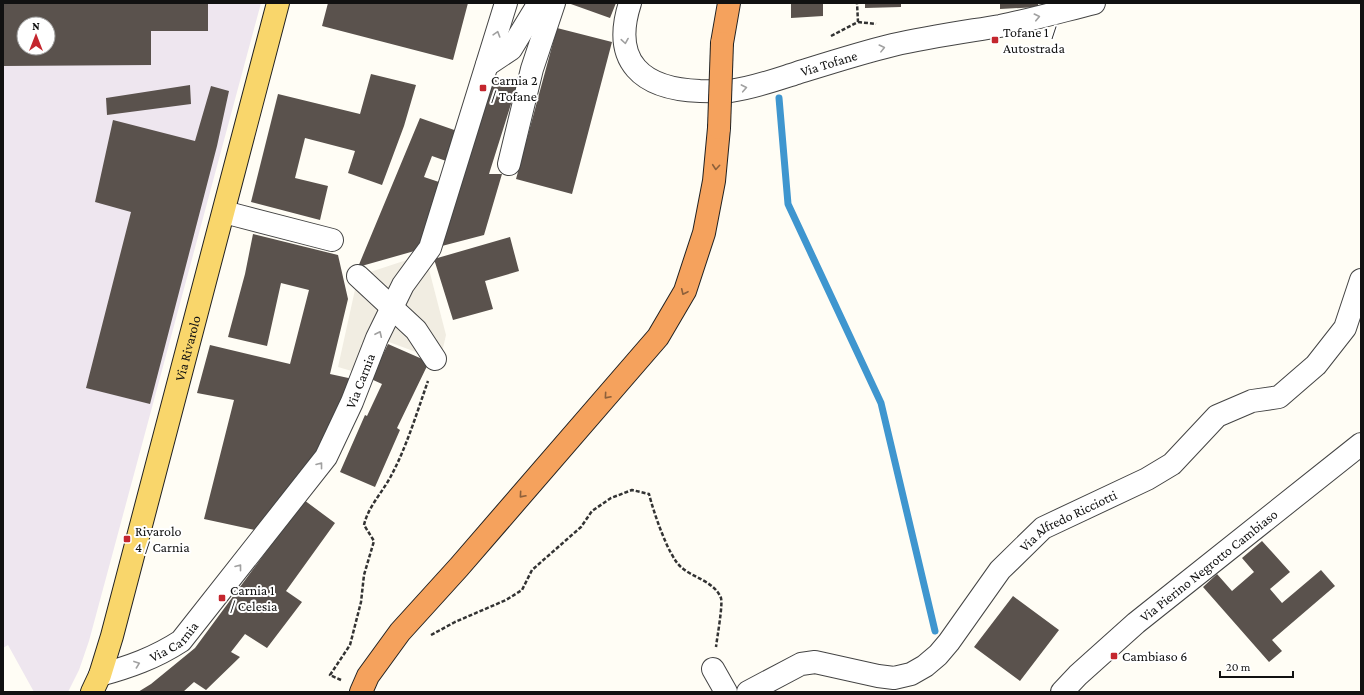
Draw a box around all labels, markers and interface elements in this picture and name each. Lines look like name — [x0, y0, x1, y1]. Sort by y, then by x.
one-way arrow — [1033, 14, 1040, 22]
north arrow — [16, 16, 56, 56]
text: N — [32, 20, 40, 32]
place label: Tofane 1 / Autostrada — [1003, 24, 1065, 56]
one-way arrow — [492, 31, 500, 38]
marker: Tofane 1 / Autostrada — [990, 35, 1000, 45]
one-way arrow — [620, 38, 629, 44]
one-way arrow — [878, 44, 885, 53]
street label: Via Tofane — [798, 47, 859, 79]
place label: Carnia 2 / Tofane — [491, 72, 538, 104]
marker: Carnia 2 / Tofane — [478, 83, 488, 93]
one-way arrow — [740, 85, 747, 93]
one-way arrow — [711, 164, 720, 170]
one-way arrow — [681, 288, 689, 295]
street label: Via Rivarolo — [171, 314, 204, 383]
one-way arrow — [374, 331, 382, 339]
street label: Via Carnia — [342, 351, 378, 411]
one-way arrow — [605, 391, 612, 399]
one-way arrow — [315, 463, 322, 470]
street label: Via Alfredo Ricciotti — [1016, 486, 1120, 555]
one-way arrow — [520, 490, 527, 497]
street label: Via Pierino Negrotto Cambiaso — [1137, 506, 1281, 625]
place label: Rivarolo 4 / Carnia — [135, 523, 190, 555]
marker: Rivarolo 4 / Carnia — [122, 534, 132, 544]
one-way arrow — [235, 565, 242, 572]
place label: Carnia 1 / Celesia — [230, 582, 278, 614]
marker: Carnia 1 / Celesia — [217, 593, 227, 603]
street label: Via Carnia — [147, 618, 202, 665]
place label: Cambiaso 6 — [1122, 648, 1187, 664]
marker: Cambiaso 6 — [1109, 651, 1119, 661]
scale bar — [1220, 653, 1293, 679]
one-way arrow — [133, 660, 140, 669]
text: 20 m — [1226, 660, 1251, 674]

